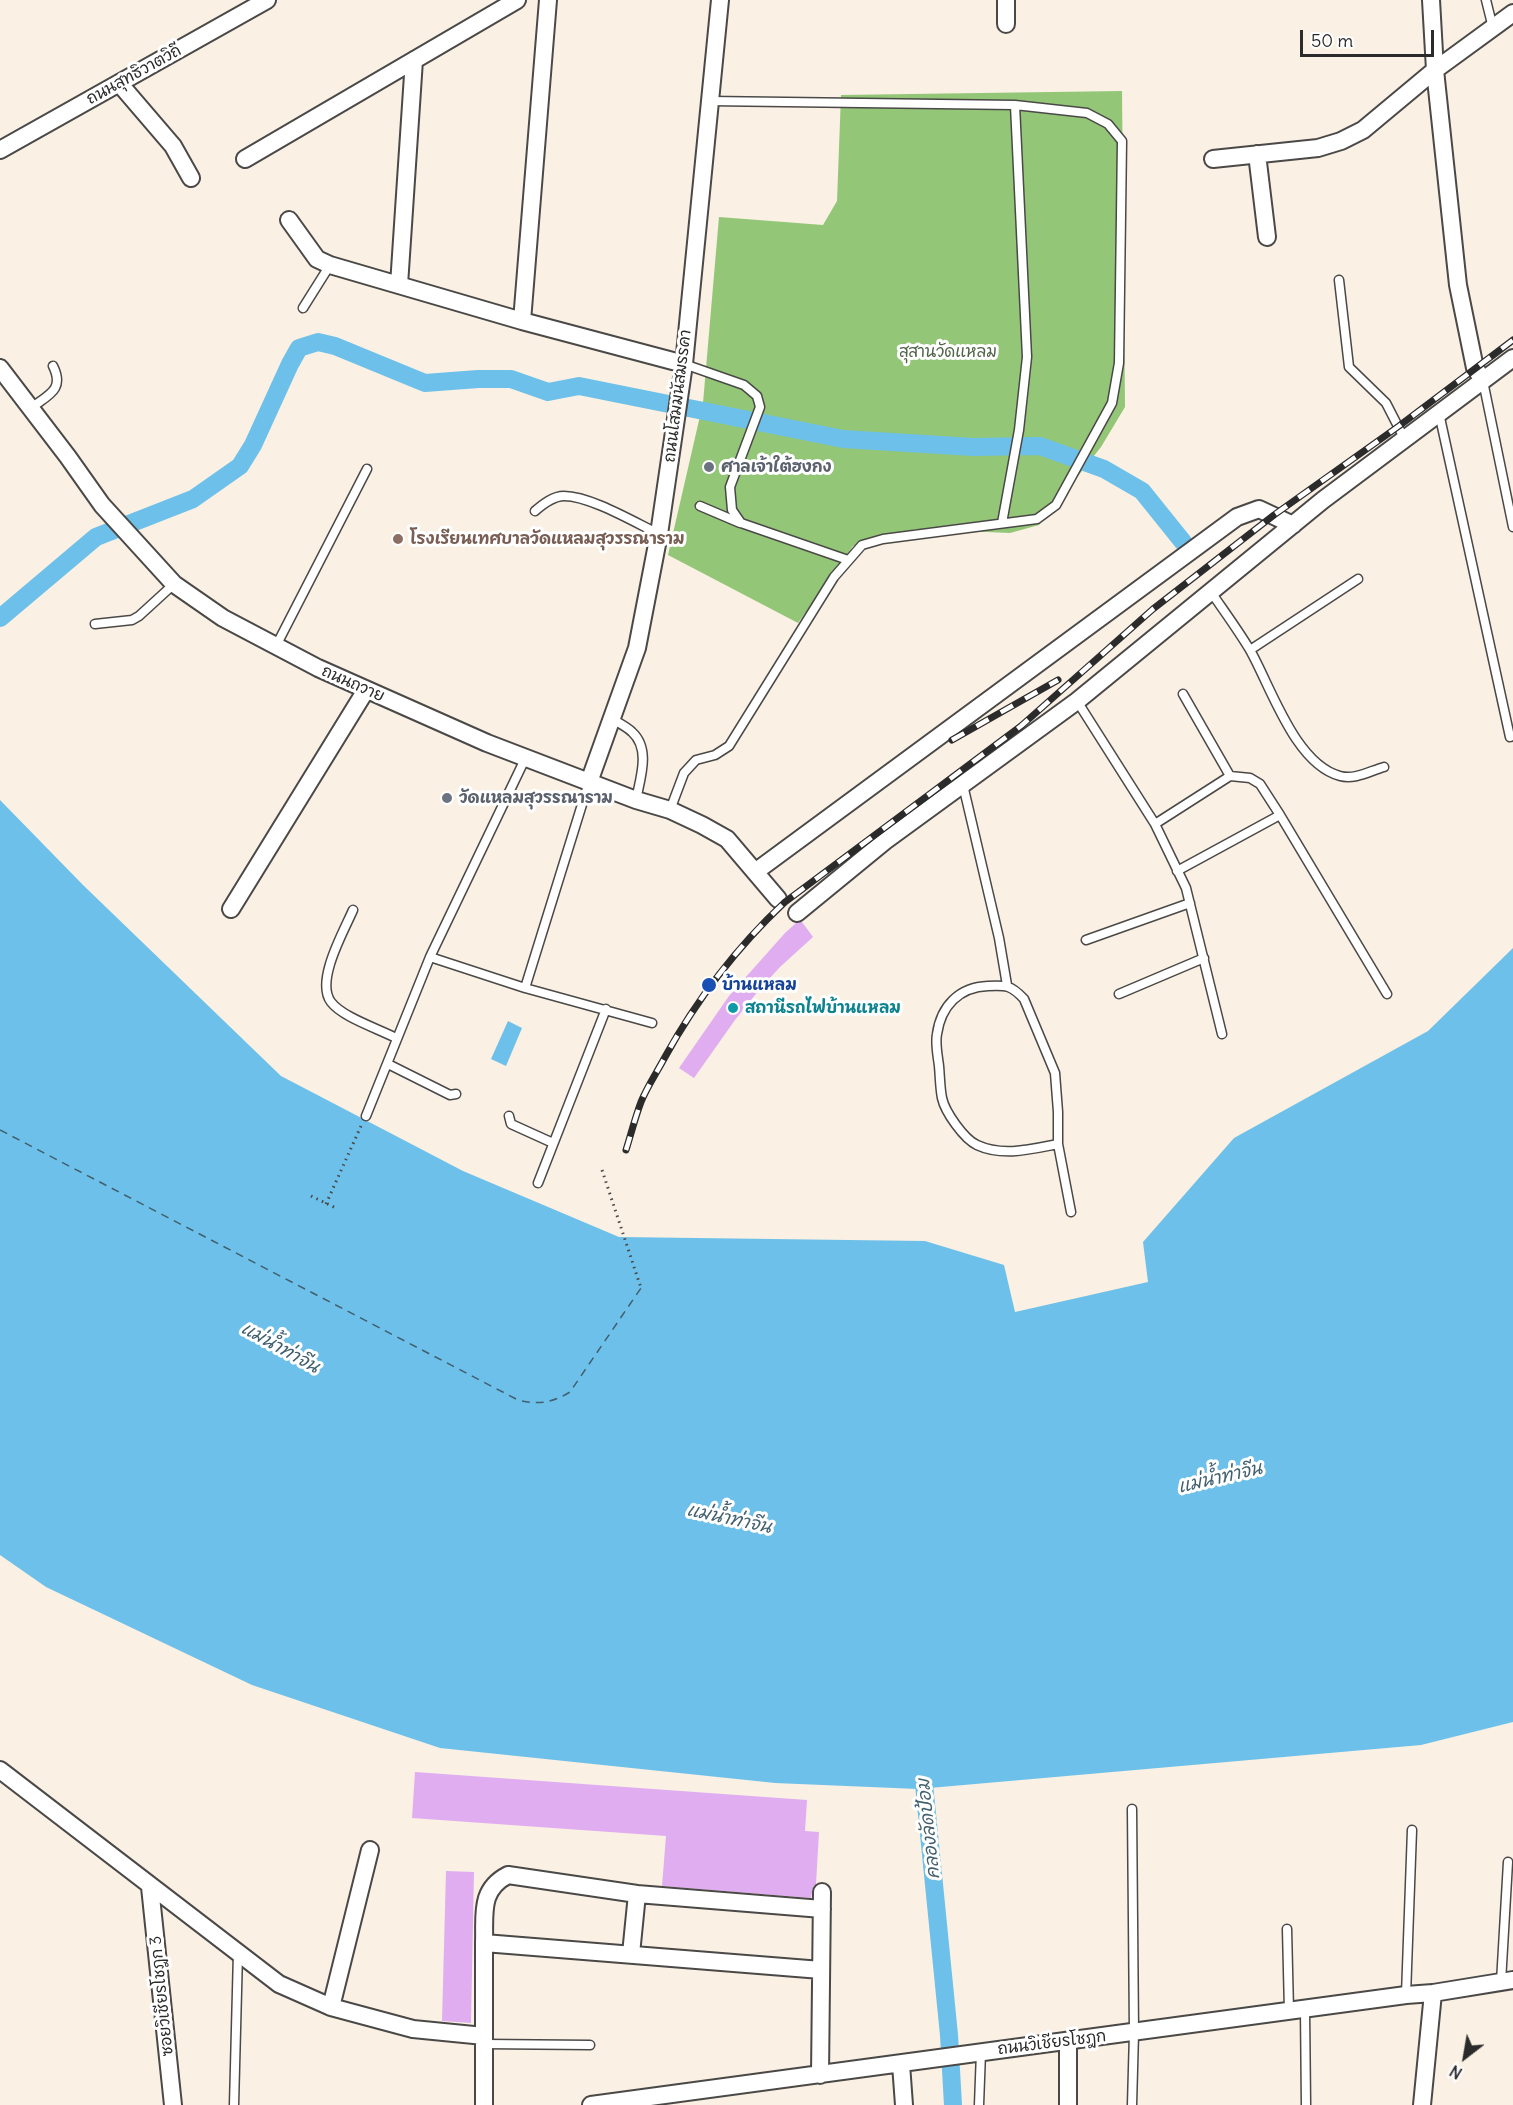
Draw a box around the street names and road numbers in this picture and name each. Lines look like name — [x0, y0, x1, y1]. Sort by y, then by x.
street label: ถนนสุทธิวาตวิถี — [83, 41, 185, 109]
street label: ถนนโสมมนัสมรรคา — [660, 328, 696, 464]
street label: ถนนถวาย — [319, 662, 387, 706]
street label: ซอยวิเชียรโชฎก 3 — [146, 1935, 178, 2057]
street label: ถนนวิเชียรโชฎก — [997, 2027, 1107, 2059]

